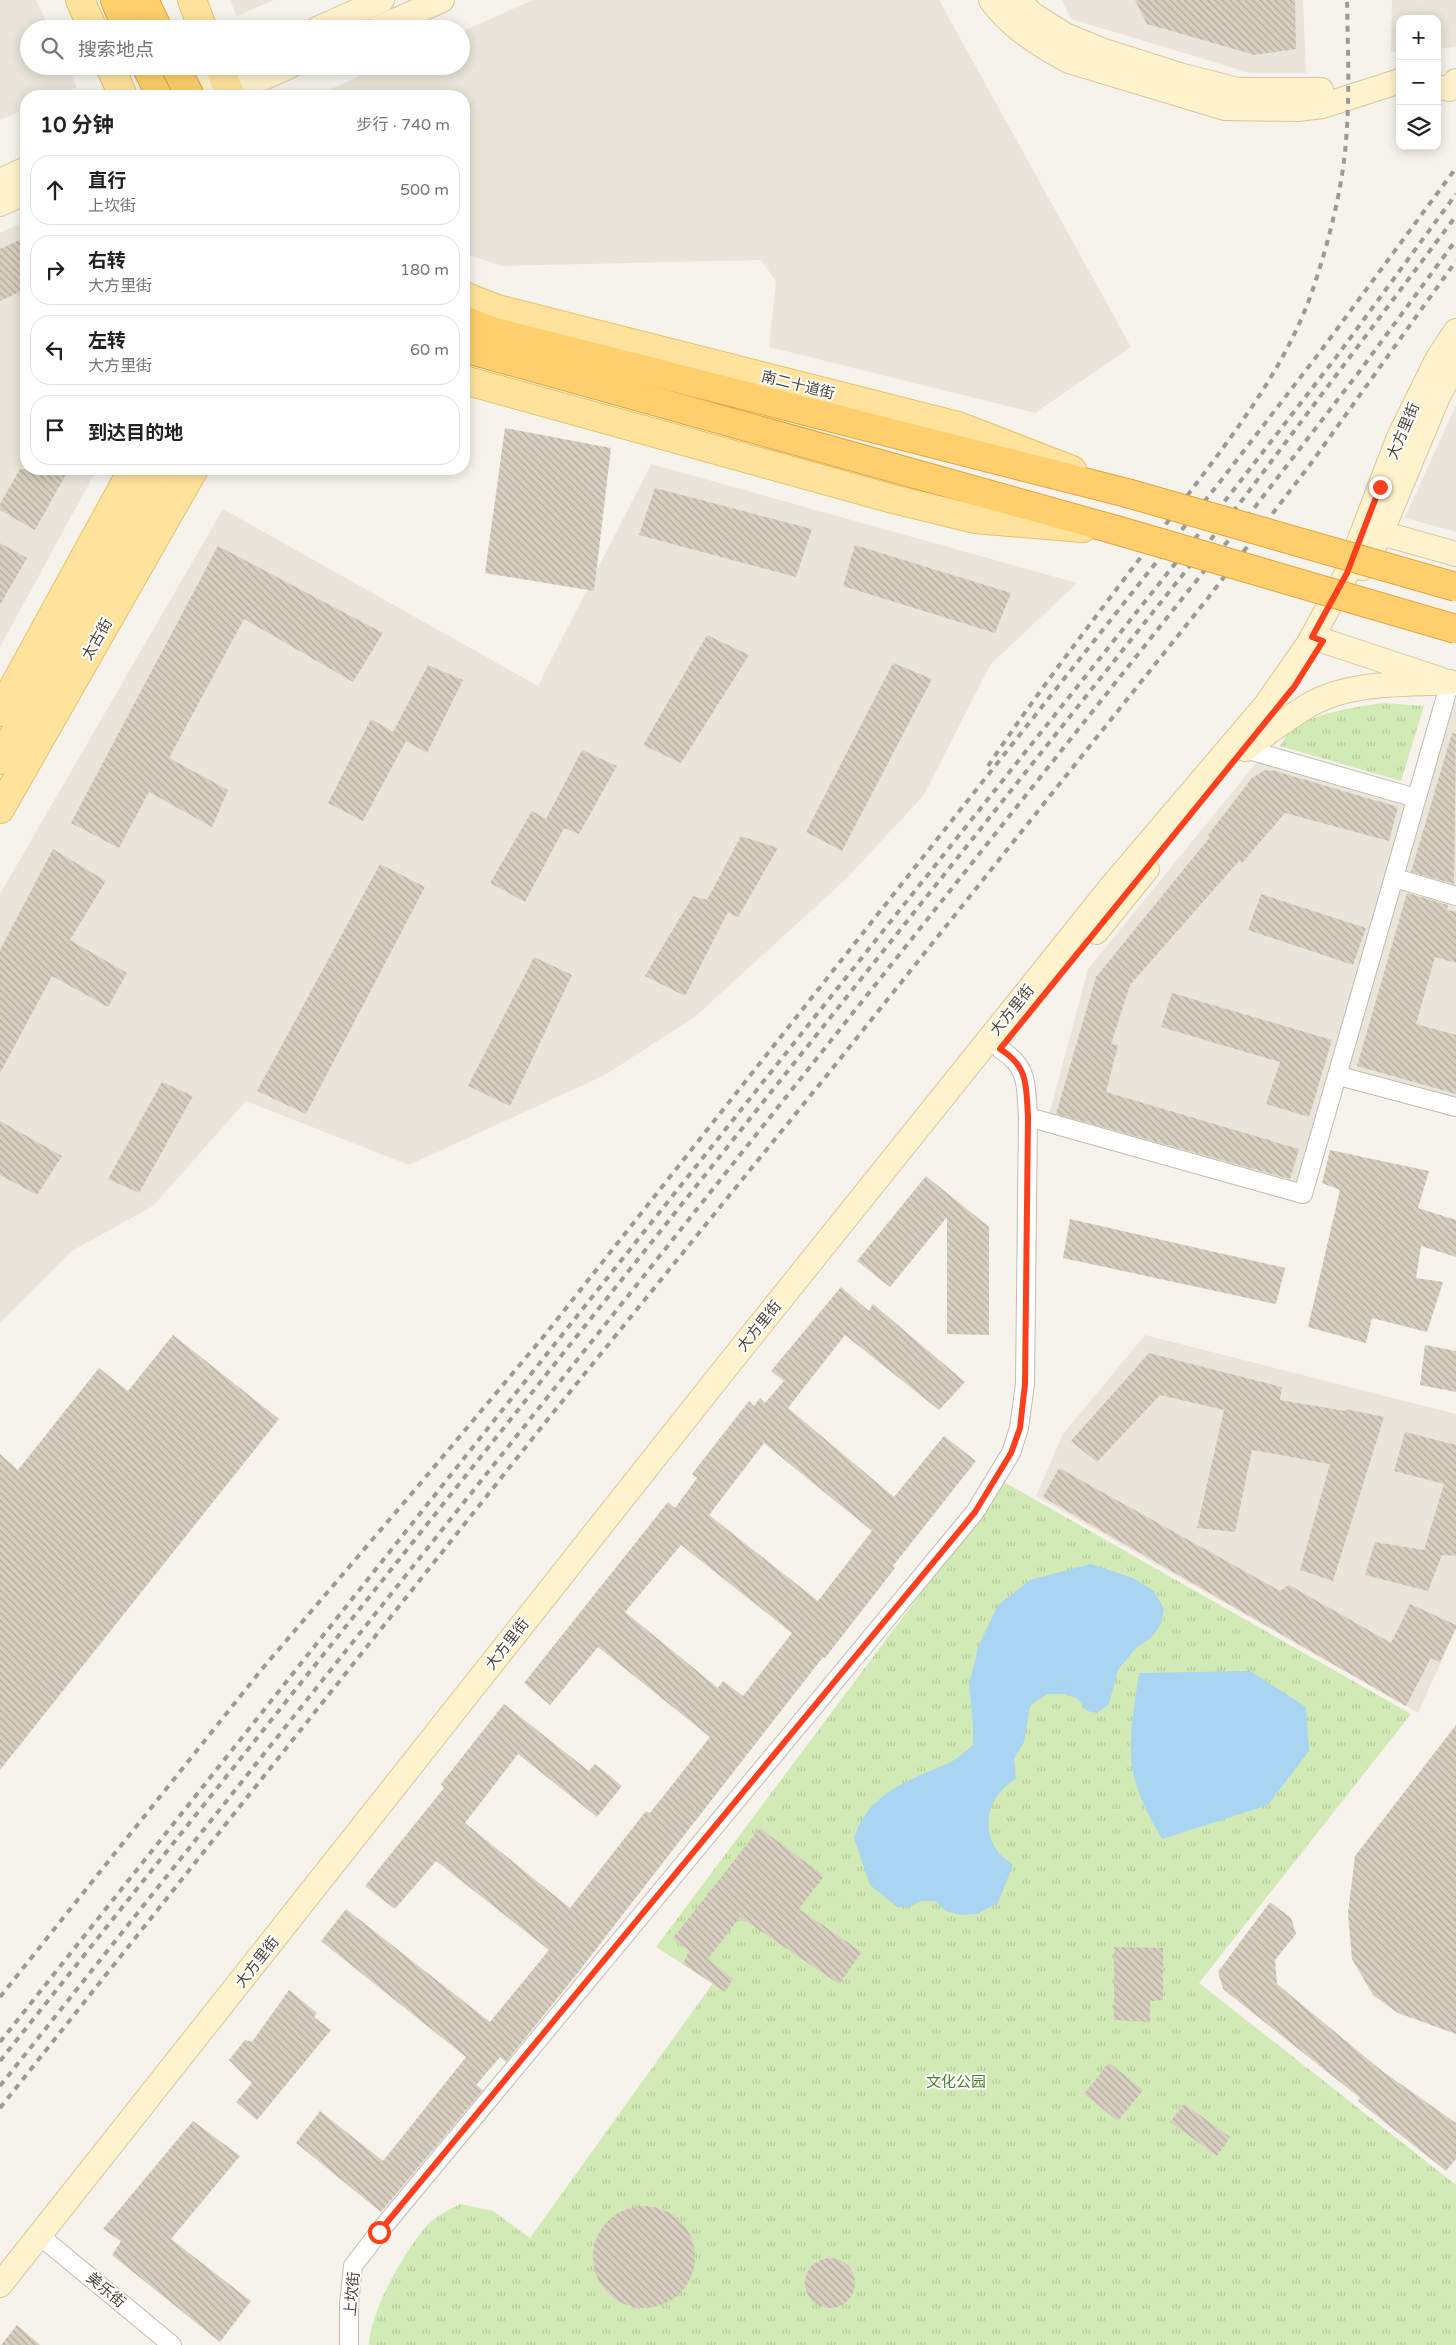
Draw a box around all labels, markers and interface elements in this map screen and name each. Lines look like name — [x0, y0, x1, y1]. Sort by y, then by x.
map controls — [1396, 15, 1441, 150]
button: + — [1396, 15, 1441, 60]
search box — [20, 20, 470, 75]
icon: search — [38, 34, 66, 62]
text: 搜索地点 — [78, 39, 154, 61]
button: − — [1396, 60, 1441, 105]
button: layers — [1396, 105, 1441, 150]
text: 10 分钟 — [40, 113, 114, 138]
text: 步行 · 740 m — [357, 115, 450, 135]
text: 直行 — [88, 170, 126, 192]
icon: ahead — [41, 176, 69, 204]
text: 500 m — [400, 180, 449, 200]
text: 上坎街 — [88, 196, 136, 216]
text: 右转 — [88, 250, 126, 272]
icon: right — [41, 256, 69, 284]
text: 180 m — [400, 260, 449, 280]
text: 大方里街 — [88, 276, 152, 296]
text: 左转 — [88, 330, 126, 352]
icon: left — [41, 336, 69, 364]
text: 60 m — [410, 340, 449, 360]
text: 大方里街 — [88, 356, 152, 376]
street label: 南二十道街 — [759, 367, 837, 403]
street label: 大方里街 — [1383, 400, 1423, 462]
icon: arrive — [41, 416, 69, 444]
text: 到达目的地 — [88, 422, 183, 444]
route end — [1369, 476, 1392, 499]
street label: 太古街 — [78, 615, 116, 663]
street label: 大方里街 — [986, 981, 1038, 1039]
street label: 大方里街 — [733, 1297, 785, 1355]
street label: 大方里街 — [481, 1615, 533, 1673]
street label: 大方里街 — [231, 1933, 283, 1991]
park label: 文化公园 — [926, 2073, 986, 2091]
route start — [368, 2221, 391, 2244]
street label: 美乐街 — [83, 2269, 129, 2311]
street label: 上坎街 — [341, 2271, 363, 2317]

